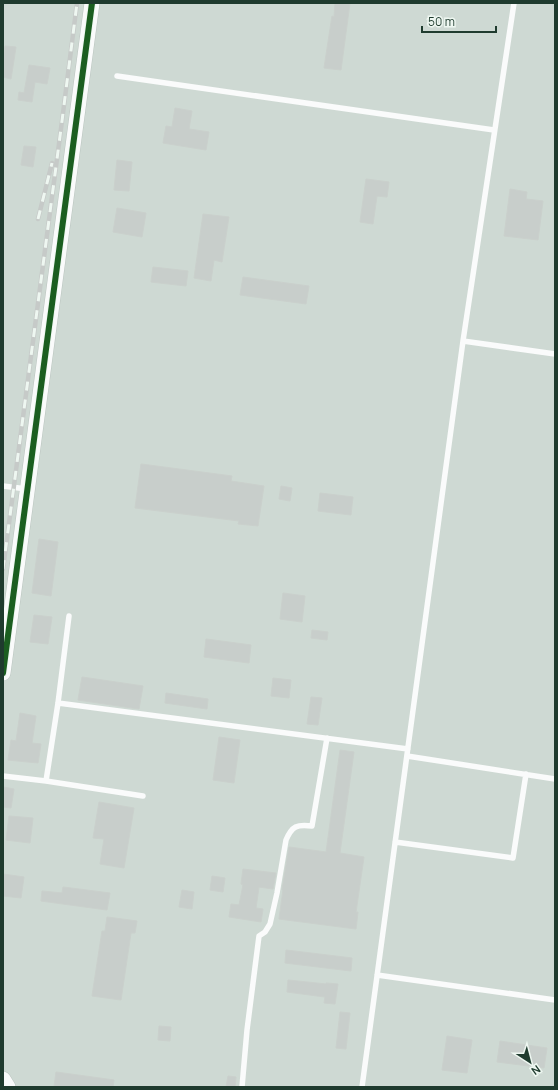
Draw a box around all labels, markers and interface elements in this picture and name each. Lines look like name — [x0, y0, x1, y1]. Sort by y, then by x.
scale bar — [422, 8, 496, 34]
text: 50 m — [428, 13, 455, 30]
north arrow — [510, 1042, 550, 1082]
text: N — [528, 1062, 544, 1079]

